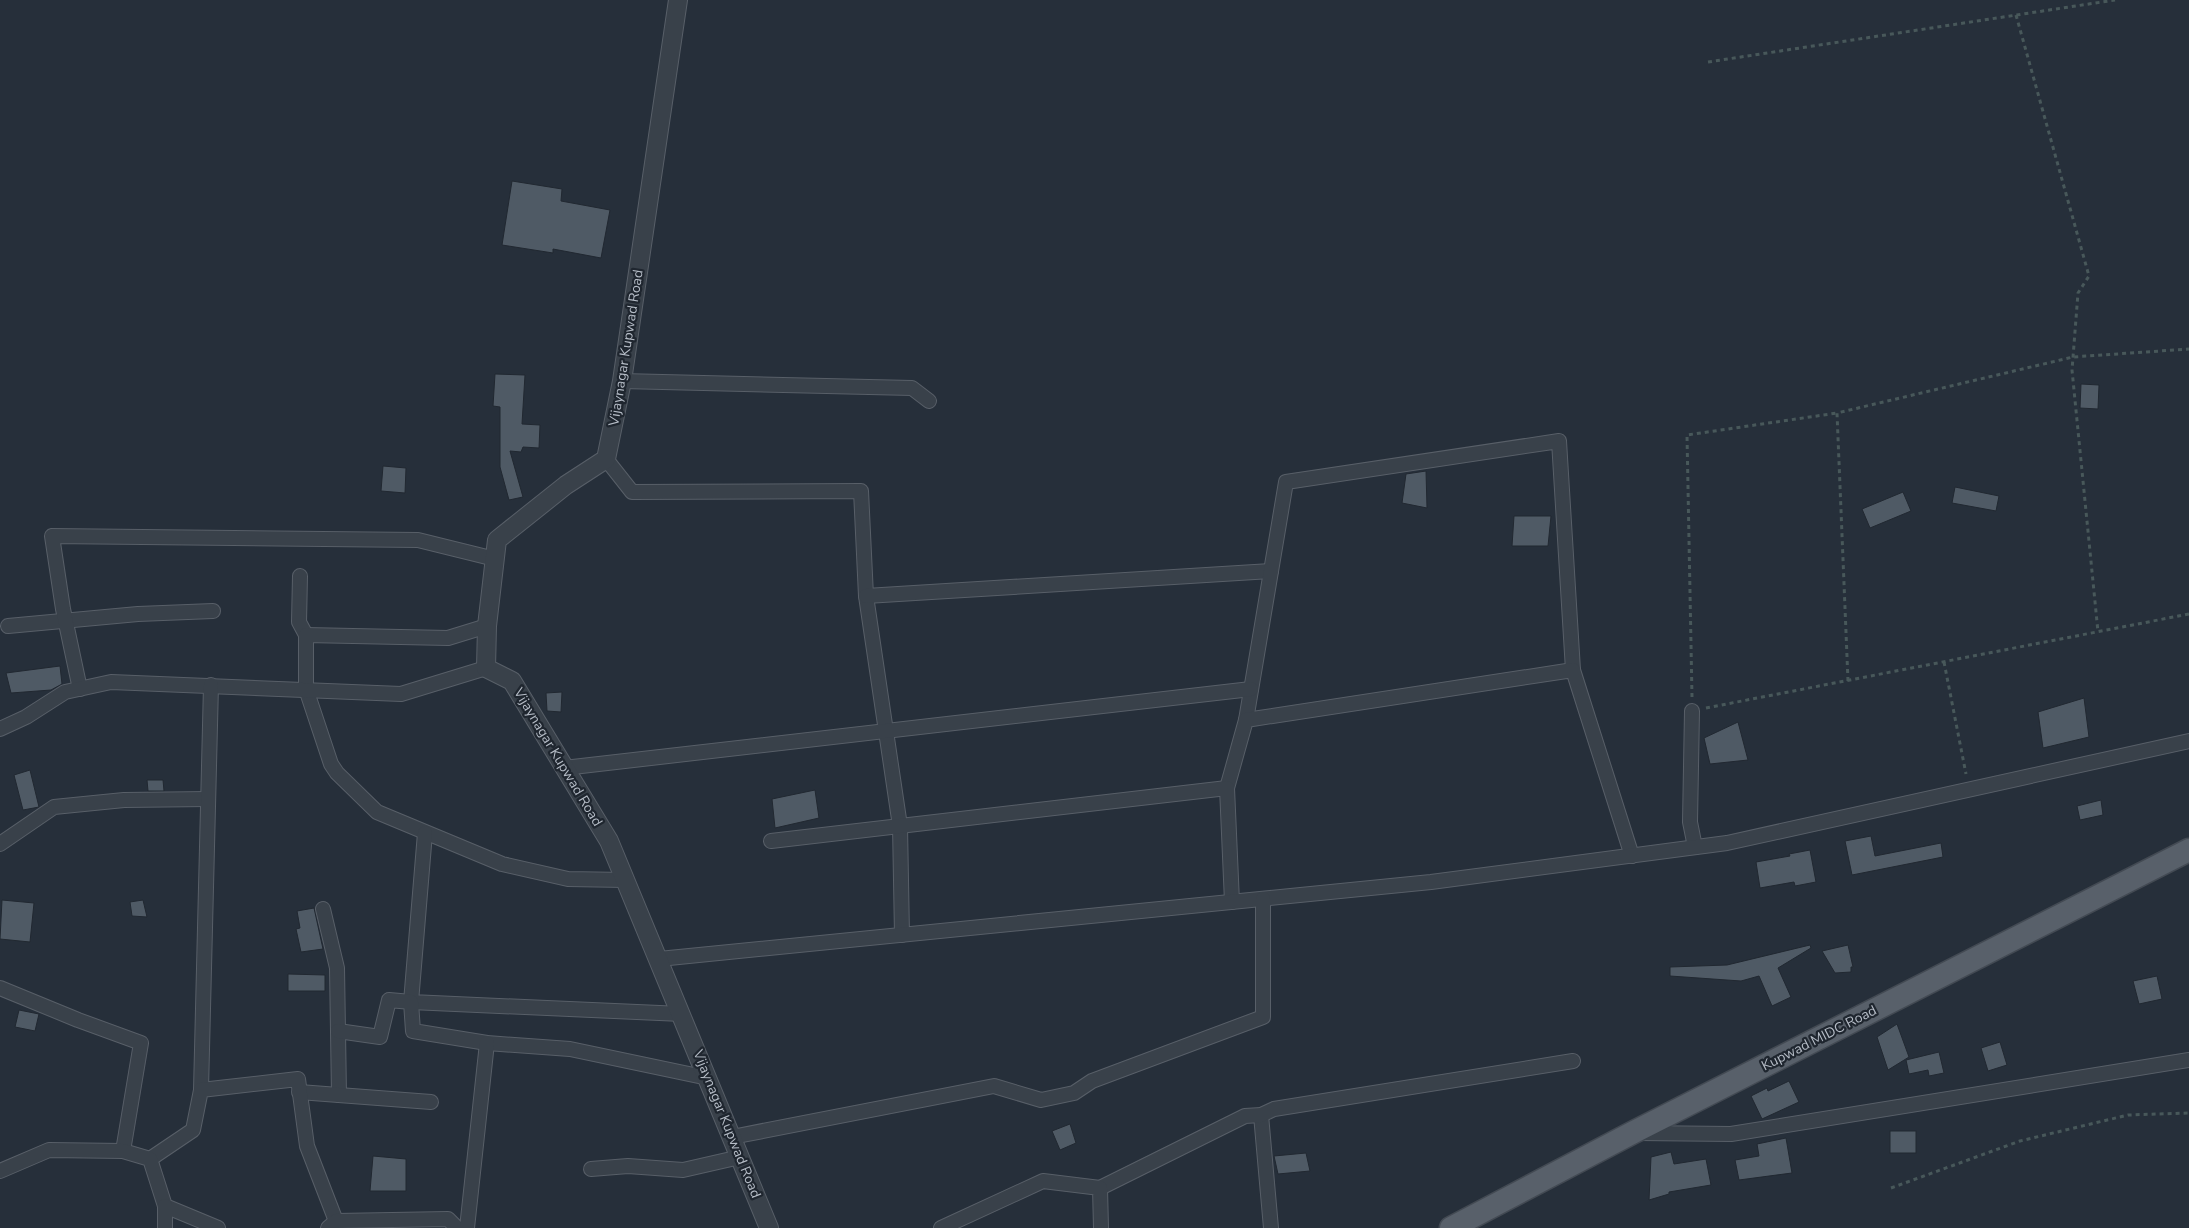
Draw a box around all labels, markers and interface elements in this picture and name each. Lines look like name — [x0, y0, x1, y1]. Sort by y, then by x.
street label: Vijaynagar Kupwad Road — [604, 268, 648, 429]
street label: Vijaynagar Kupwad Road — [509, 683, 607, 830]
street label: Kupwad MIDC Road — [1758, 1001, 1880, 1075]
street label: Vijaynagar Kupwad Road — [688, 1046, 765, 1201]

